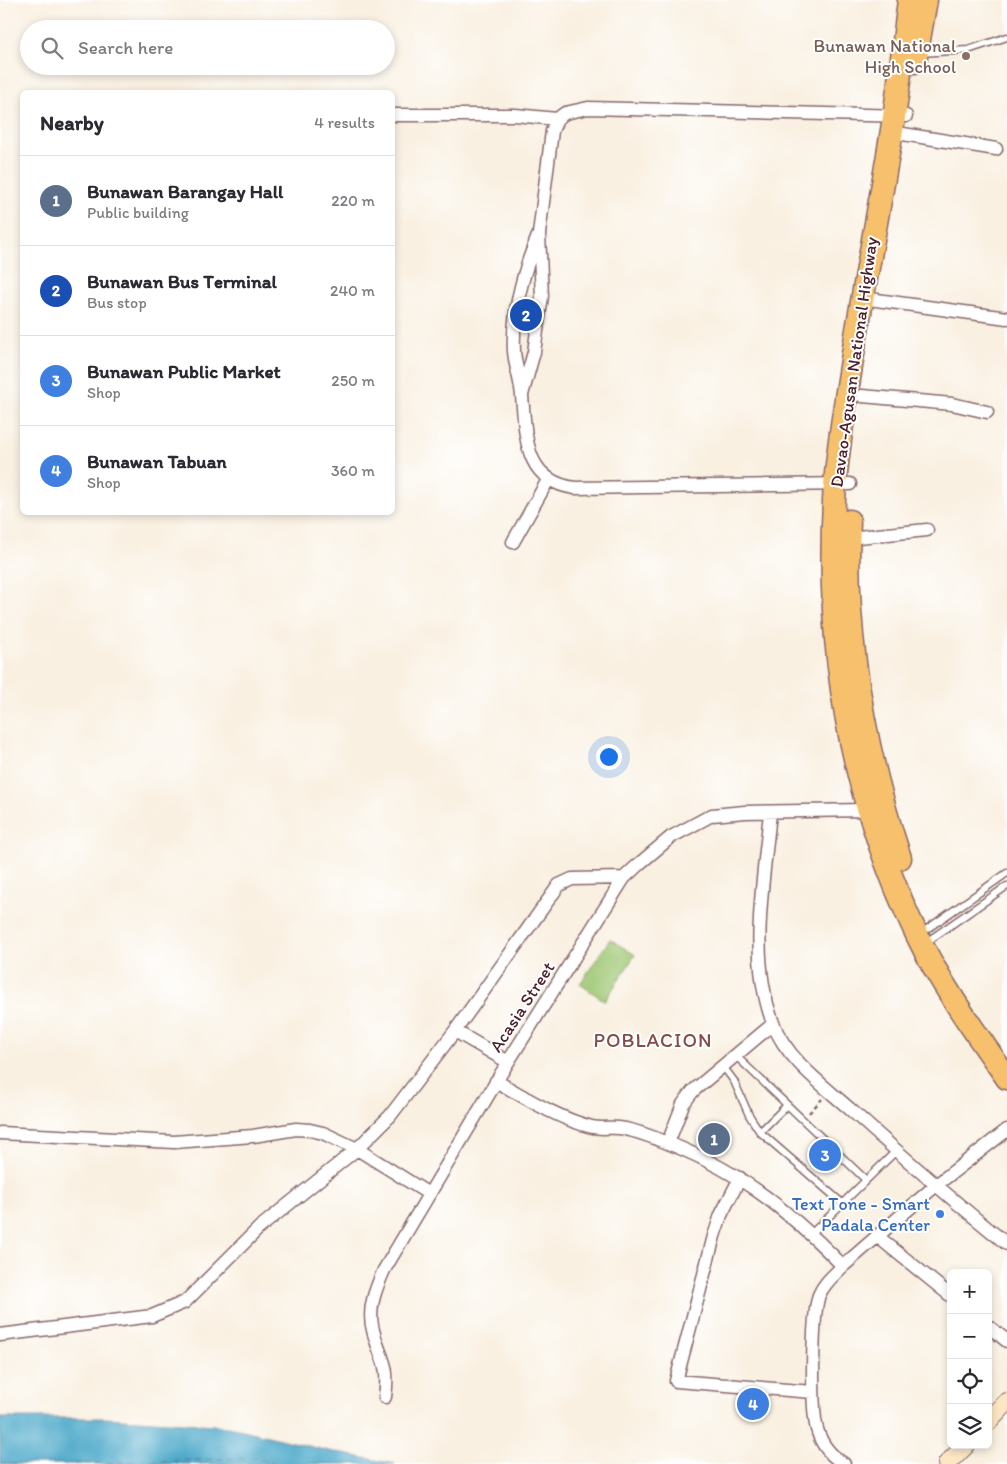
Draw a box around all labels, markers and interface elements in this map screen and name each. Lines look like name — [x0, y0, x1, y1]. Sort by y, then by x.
search box — [20, 20, 395, 75]
icon: search — [38, 34, 66, 62]
place label: Bunawan National High School — [814, 35, 956, 78]
text: Search here — [78, 36, 173, 59]
marker: Bunawan National High School — [960, 50, 972, 62]
text: Nearby — [40, 110, 104, 135]
text: 4 results — [314, 113, 375, 132]
text: Bunawan Barangay Hall — [87, 180, 284, 203]
text: 1 — [52, 191, 60, 210]
text: 220 m — [331, 191, 375, 210]
text: Public building — [87, 203, 189, 222]
street label: Davao-Agusan National Highway — [826, 235, 883, 489]
text: Bunawan Bus Terminal — [87, 270, 277, 293]
text: 2 — [52, 281, 60, 300]
text: 240 m — [330, 281, 375, 300]
text: Bus stop — [87, 293, 147, 312]
pin: 2 — [510, 296, 542, 334]
text: Bunawan Public Market — [87, 360, 281, 383]
text: 3 — [52, 371, 60, 390]
text: 250 m — [331, 371, 375, 390]
text: Shop — [87, 383, 121, 402]
text: Bunawan Tabuan — [87, 450, 227, 473]
text: 4 — [51, 461, 61, 480]
text: 360 m — [331, 461, 375, 480]
text: Shop — [87, 473, 121, 492]
your location — [596, 744, 622, 770]
street label: Acasia Street — [485, 957, 559, 1056]
district label: POBLACION — [594, 1028, 712, 1052]
pin: 1 — [698, 1120, 730, 1158]
pin: 3 — [809, 1136, 841, 1174]
place label: Text Tone - Smart Padala Center — [792, 1193, 930, 1236]
marker: Text Tone - Smart Padala Center — [934, 1208, 946, 1220]
map controls — [947, 1269, 992, 1449]
button: + — [947, 1269, 992, 1314]
button: − — [947, 1314, 992, 1359]
button: locate — [947, 1359, 992, 1404]
pin: 4 — [737, 1385, 769, 1423]
button: layers — [947, 1404, 992, 1449]

